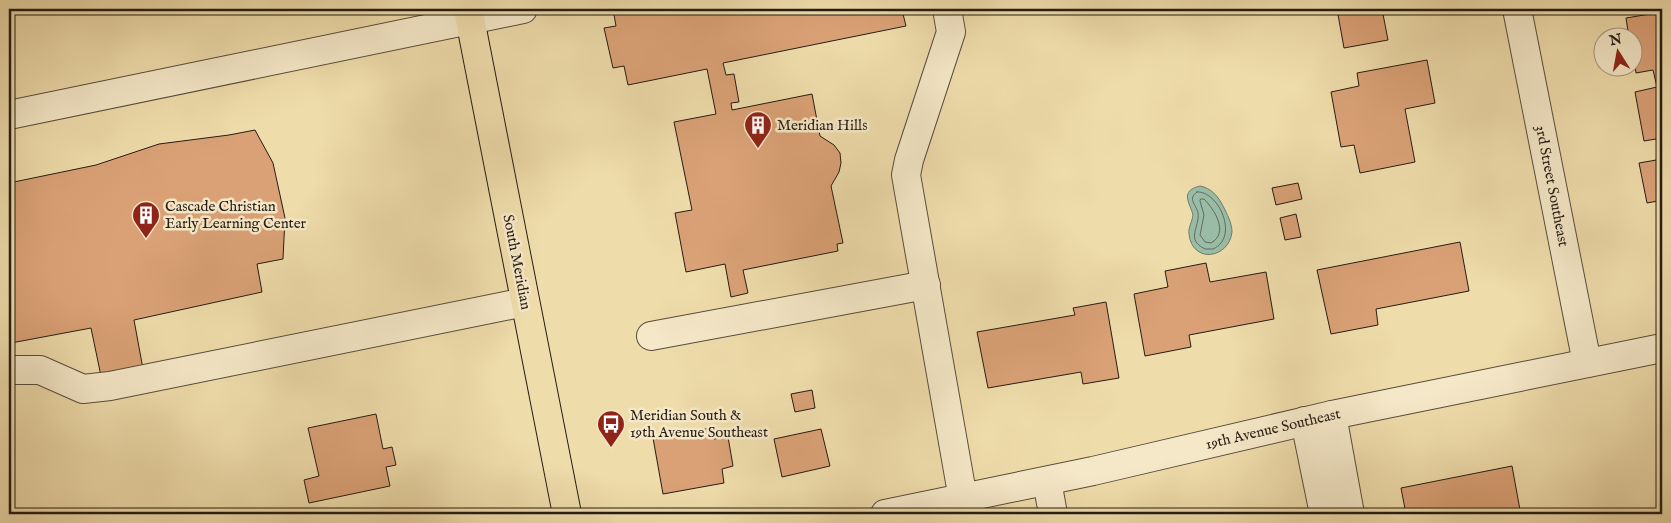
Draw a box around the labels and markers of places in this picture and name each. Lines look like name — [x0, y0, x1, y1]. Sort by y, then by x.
building icon: Meridian Hills — [743, 110, 773, 149]
place label: Meridian Hills — [777, 116, 867, 135]
place label: Cascade Christian Early Learning Center — [165, 197, 307, 233]
building icon: Cascade Christian Early Learning Center — [131, 200, 161, 239]
place label: Meridian South & 19th Avenue Southeast — [630, 406, 768, 442]
bus stop icon: Meridian South & 19th Avenue Southeast — [596, 409, 626, 448]

